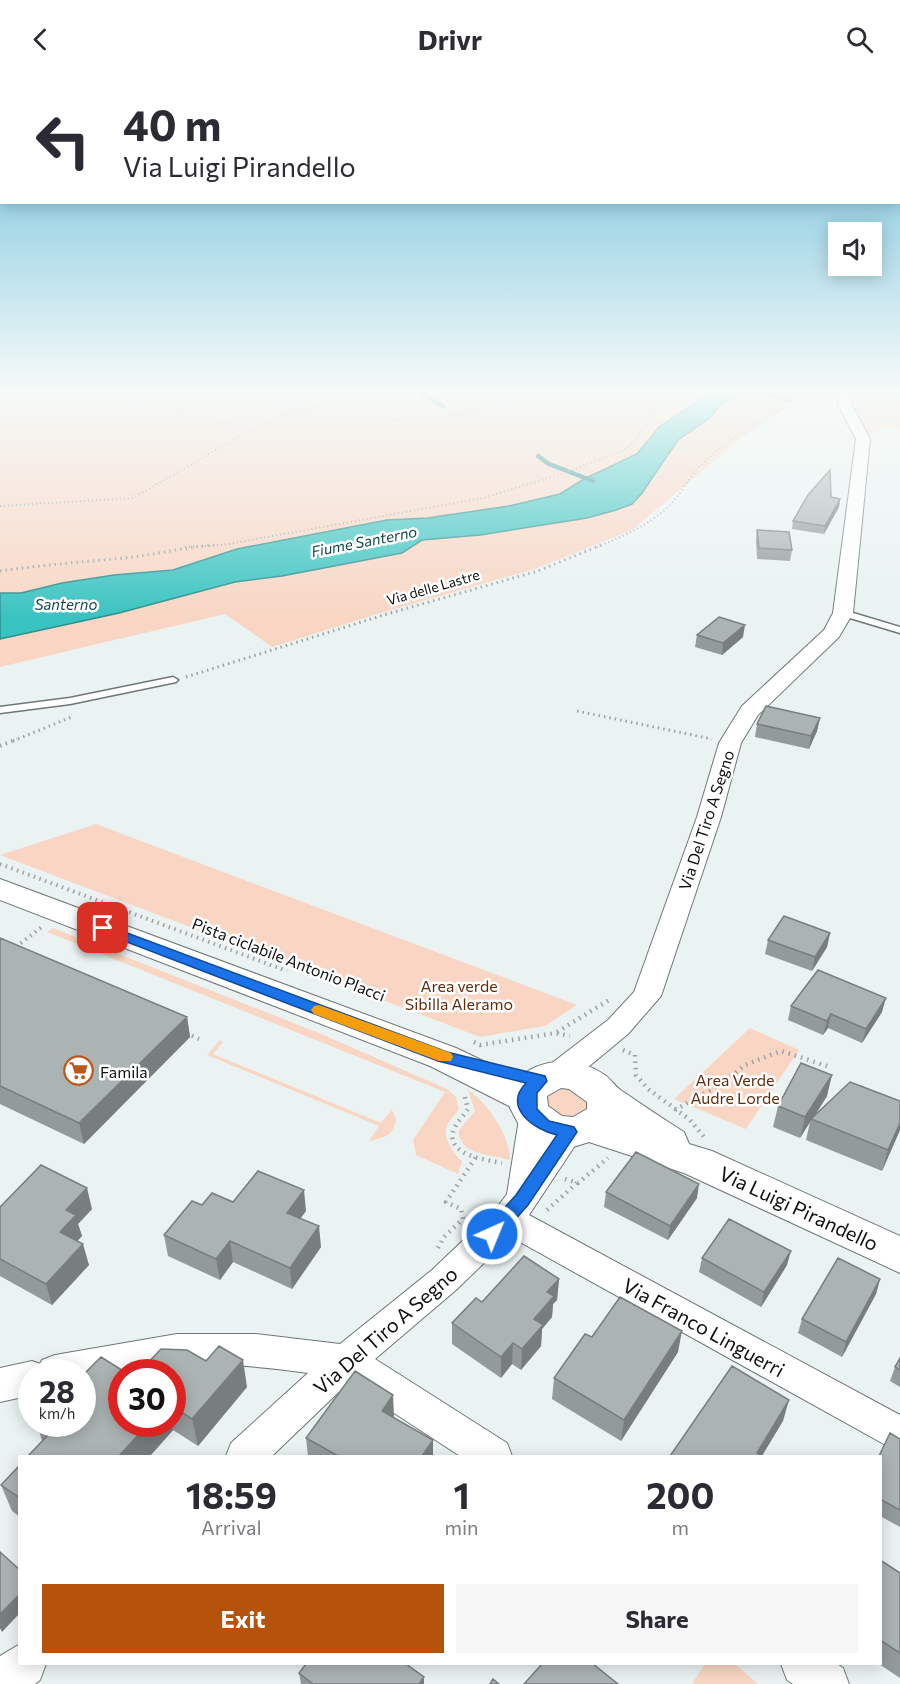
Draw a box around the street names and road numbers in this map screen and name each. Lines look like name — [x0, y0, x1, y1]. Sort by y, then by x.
street label: Via delle Lastre — [385, 566, 481, 608]
street label: Via Del Tiro A Segno — [674, 747, 738, 893]
street label: Pista ciclabile Antonio Placci — [190, 913, 388, 1005]
street label: Via Luigi Pirandello — [716, 1161, 882, 1255]
street label: Via Del Tiro A Segno — [308, 1261, 462, 1399]
street label: Via Franco Linguerri — [619, 1273, 789, 1381]

